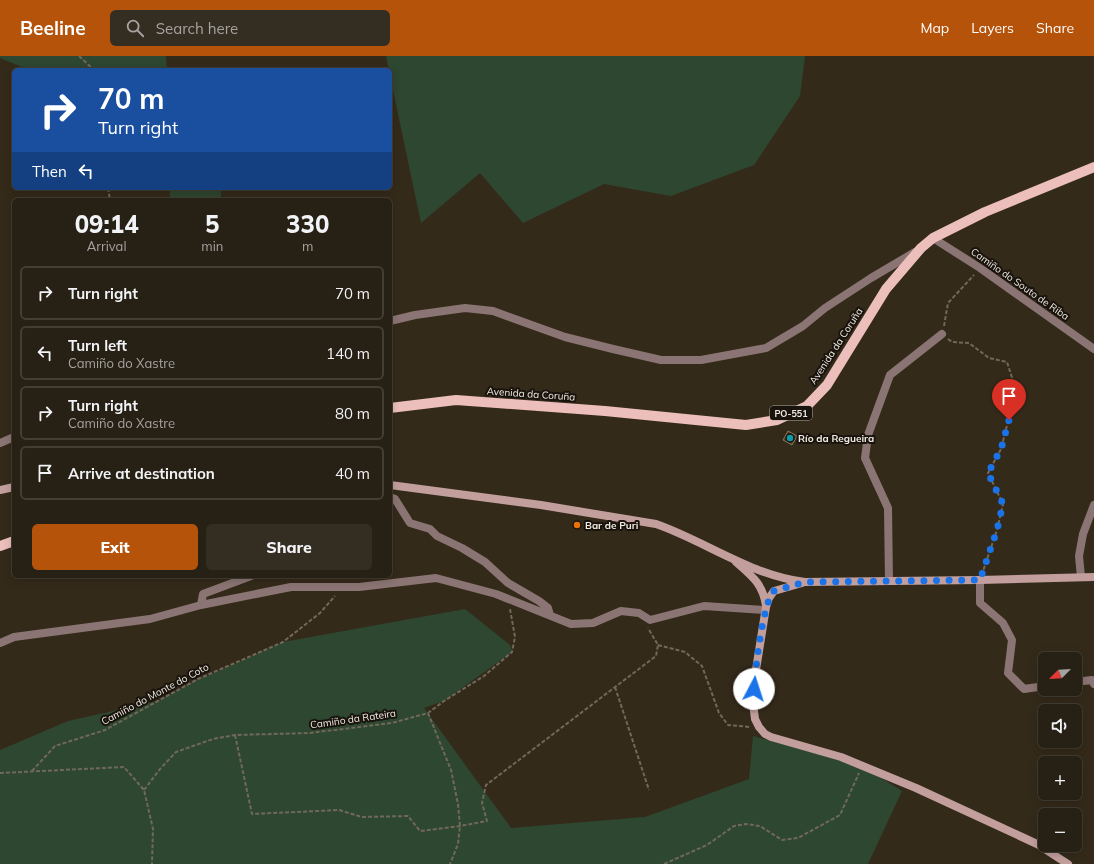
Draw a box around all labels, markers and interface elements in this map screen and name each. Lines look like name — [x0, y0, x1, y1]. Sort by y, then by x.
search box — [110, 10, 390, 46]
text: Beeline — [20, 16, 86, 40]
icon: search — [124, 17, 146, 39]
text: Search here — [156, 19, 238, 38]
text: Map — [920, 19, 949, 37]
text: Layers — [971, 19, 1014, 37]
text: Share — [1036, 19, 1074, 37]
text: 70 m — [98, 81, 164, 116]
icon: right — [32, 84, 84, 136]
text: Turn right — [98, 116, 178, 139]
icon: left — [75, 160, 97, 182]
text: Then — [32, 162, 67, 181]
text: 09:14 — [75, 209, 139, 239]
text: 5 — [205, 209, 220, 239]
text: 330 — [286, 209, 329, 239]
text: Arrival — [87, 238, 127, 254]
text: min — [201, 238, 223, 254]
text: m — [302, 238, 313, 254]
street label: Camiño do Souto de Riba — [968, 245, 1072, 323]
icon: right — [34, 282, 56, 304]
text: Turn right — [68, 284, 138, 303]
text: 70 m — [335, 284, 370, 303]
street label: Avenida da Coruña — [806, 305, 866, 387]
text: Turn left — [68, 336, 127, 355]
icon: left — [34, 342, 56, 364]
text: 140 m — [326, 344, 370, 363]
text: Camiño do Xastre — [68, 355, 175, 371]
pin — [992, 379, 1026, 420]
street label: Avenida da Coruña — [486, 384, 576, 404]
icon: arrive — [998, 385, 1020, 407]
text: Turn right — [68, 396, 138, 415]
icon: right — [34, 402, 56, 424]
text: 80 m — [335, 404, 370, 423]
road number: PO-551 — [770, 406, 812, 420]
text: Camiño do Xastre — [68, 415, 175, 431]
place label: Río da Regueira — [798, 432, 874, 445]
marker: Río da Regueira — [785, 433, 795, 443]
icon: arrive — [34, 462, 56, 484]
text: Arrive at destination — [68, 464, 215, 483]
text: 40 m — [335, 464, 370, 483]
place label: Bar de Puri — [585, 519, 638, 532]
marker: Bar de Puri — [572, 520, 582, 530]
button: Exit — [32, 524, 198, 570]
button: Share — [206, 524, 372, 570]
north arrow — [1038, 652, 1082, 696]
map controls — [1038, 652, 1082, 852]
street label: Camiño do Monte do Coto — [99, 660, 211, 728]
position arrow — [733, 668, 775, 710]
button: sound — [1038, 704, 1082, 748]
street label: Camiño da Rateira — [309, 707, 397, 731]
button: + — [1038, 756, 1082, 800]
button: − — [1038, 808, 1082, 852]

